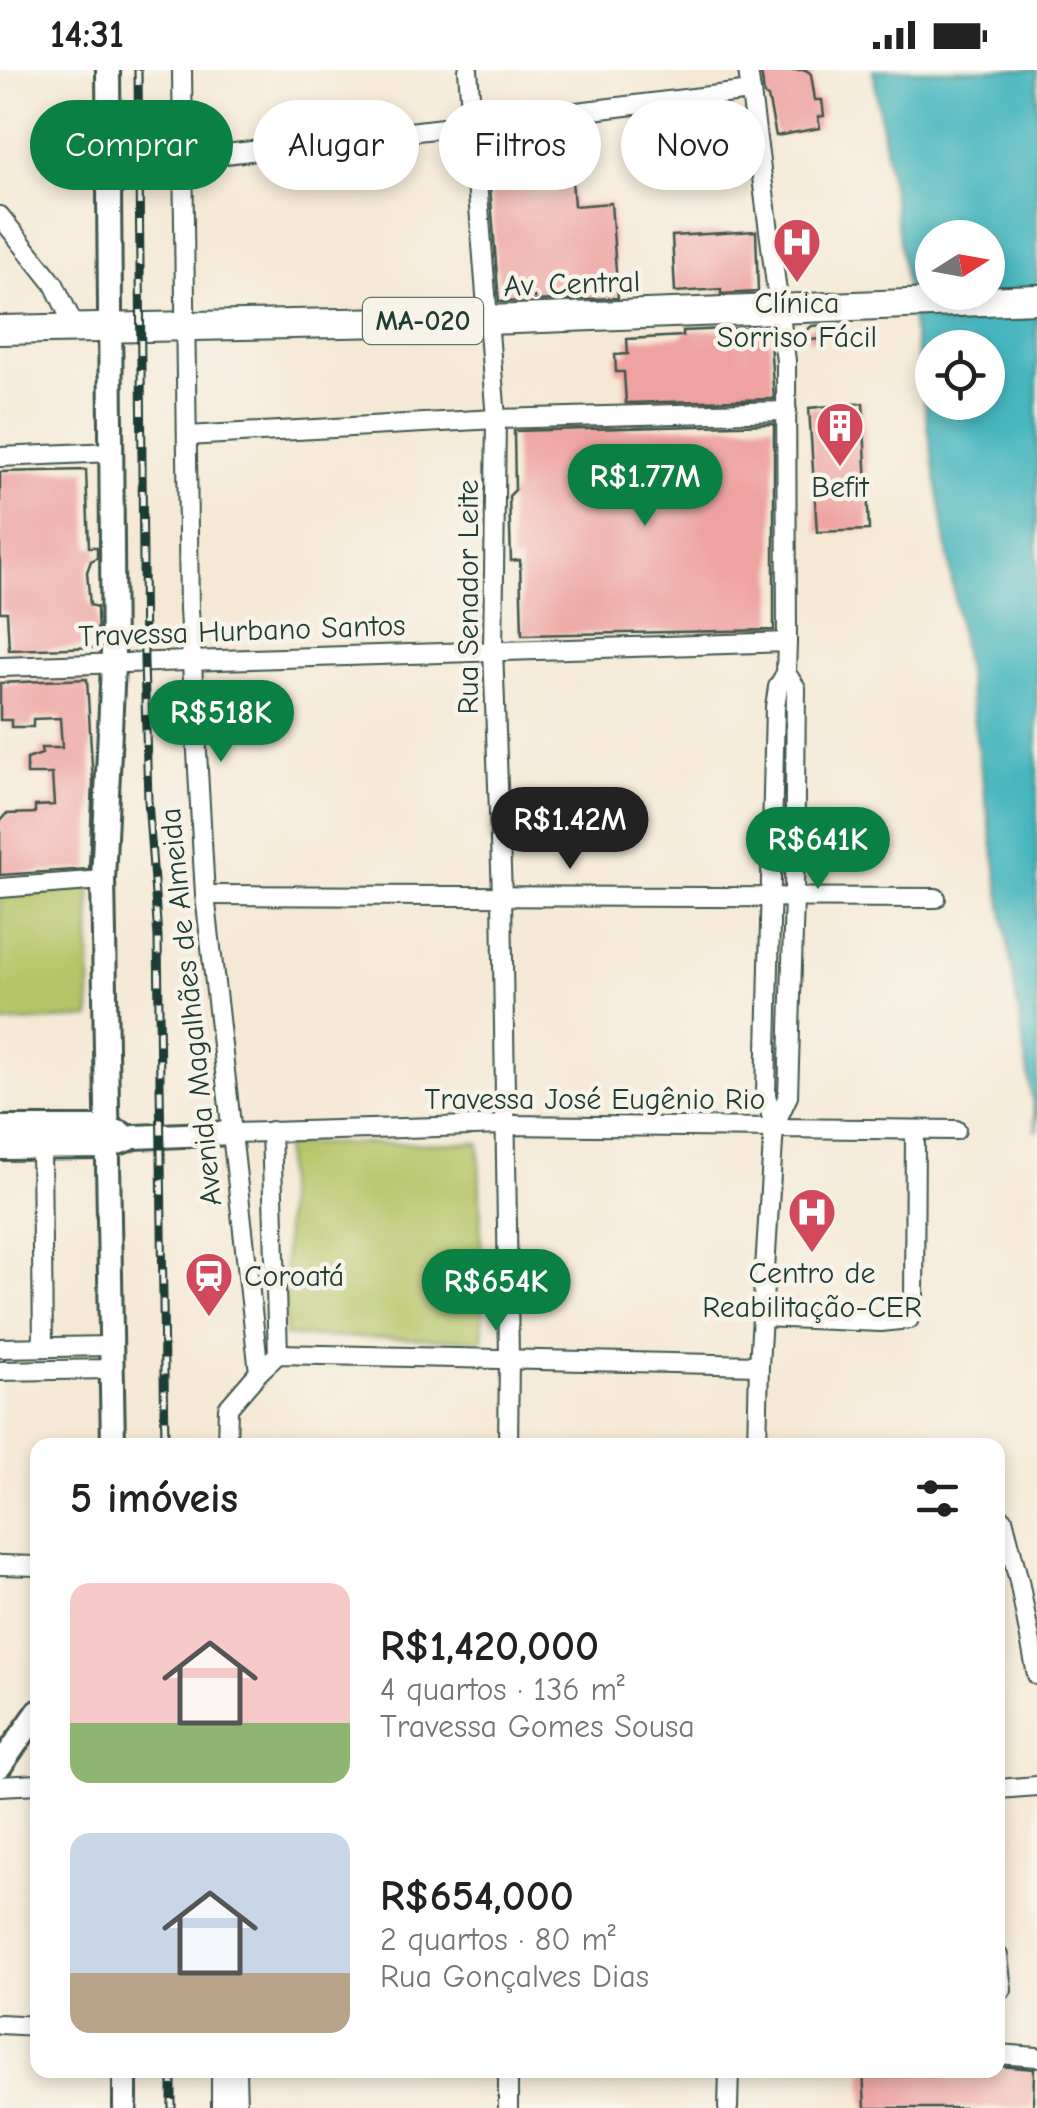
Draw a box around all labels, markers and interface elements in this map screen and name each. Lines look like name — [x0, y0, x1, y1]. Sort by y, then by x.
text: 14:31 — [50, 13, 124, 57]
chip: Comprar — [30, 100, 233, 190]
chip: Alugar — [253, 100, 419, 190]
chip: Filtros — [439, 100, 601, 190]
chip: Novo — [621, 100, 765, 190]
hospital icon: Clínica Sorriso Fácil — [771, 216, 823, 284]
north arrow — [915, 220, 1005, 310]
map controls — [915, 220, 1005, 420]
street label: Av. Central — [503, 264, 641, 304]
place label: Clínica Sorriso Fácil — [717, 286, 877, 355]
road number: MA-020 — [363, 298, 483, 344]
button: locate — [915, 330, 1005, 420]
building icon: Befit — [814, 400, 866, 468]
pin: R$1.77M — [553, 444, 737, 529]
text: R$1.77M — [590, 458, 700, 495]
place label: Befit — [811, 470, 870, 505]
street label: Rua Senador Leite — [451, 479, 486, 715]
street label: Travessa Hurbano Santos — [78, 608, 406, 654]
pin: R$518K — [140, 680, 302, 765]
text: R$518K — [170, 694, 272, 731]
pin: R$1.42M — [478, 787, 662, 872]
text: R$1.42M — [513, 801, 627, 838]
street label: Avenida Magalhães de Almeida — [153, 806, 229, 1208]
pin: R$641K — [737, 807, 899, 892]
text: R$641K — [768, 821, 868, 858]
street label: Travessa José Eugênio Rio — [425, 1082, 765, 1117]
hospital icon: Centro de Reabilitação-CER — [786, 1186, 838, 1254]
pin: R$654K — [415, 1249, 577, 1334]
station icon: Coroatá — [183, 1250, 235, 1318]
place label: Centro de Reabilitação-CER — [702, 1256, 922, 1325]
place label: Coroatá — [244, 1259, 344, 1294]
text: R$654K — [444, 1263, 548, 1300]
icon: filters — [910, 1471, 965, 1526]
text: 5 imóveis — [70, 1474, 238, 1523]
text: R$1,420,000 — [380, 1622, 599, 1671]
icon: home — [150, 1623, 270, 1743]
text: 4 quartos · 136 m² — [380, 1671, 625, 1708]
text: Travessa Gomes Sousa — [380, 1708, 695, 1745]
text: R$654,000 — [380, 1872, 574, 1921]
icon: home — [150, 1873, 270, 1993]
text: 2 quartos · 80 m² — [380, 1921, 616, 1958]
text: Rua Gonçalves Dias — [380, 1958, 649, 1995]

